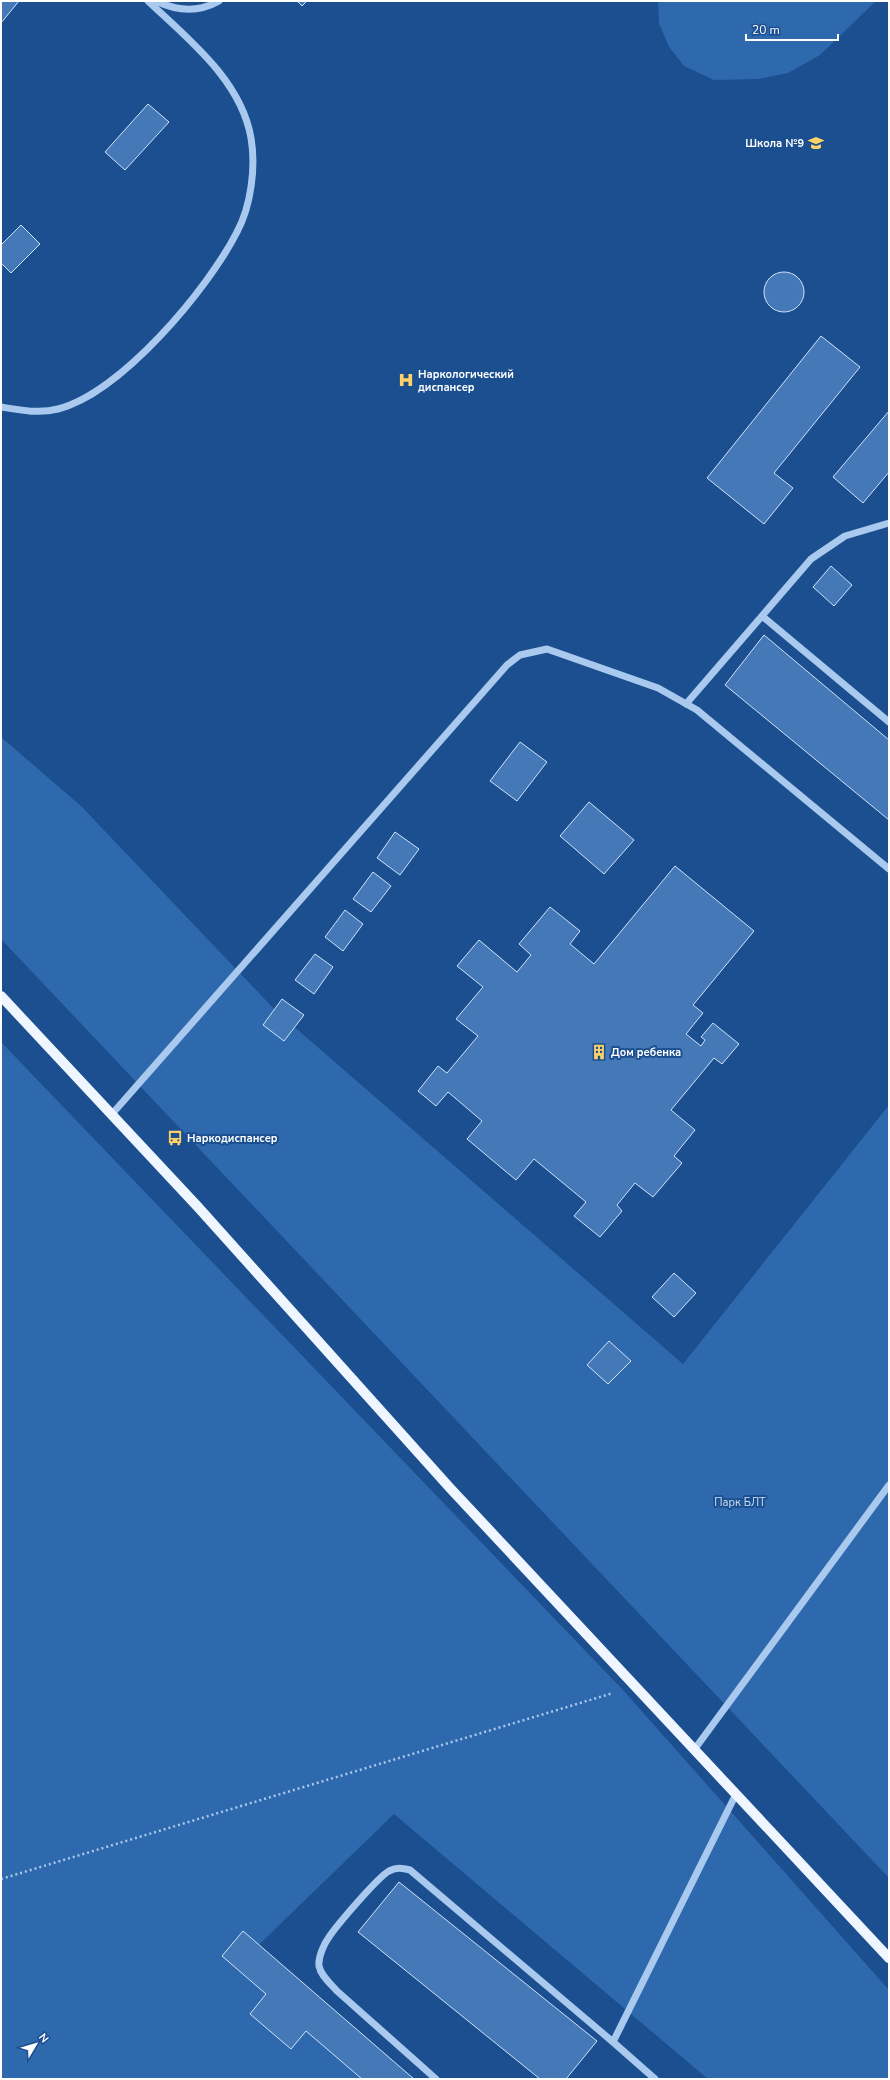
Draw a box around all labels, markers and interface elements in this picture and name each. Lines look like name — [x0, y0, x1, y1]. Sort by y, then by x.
scale bar — [746, 16, 838, 42]
text: 20 m — [752, 22, 780, 38]
school or university icon: Школа №9 — [807, 134, 825, 152]
place label: Школа №9 — [745, 136, 804, 151]
place label: Наркологический диспансер — [418, 367, 514, 395]
hospital icon: Наркологический диспансер — [397, 371, 415, 389]
building icon: Дом ребенка — [590, 1043, 608, 1061]
place label: Дом ребенка — [611, 1045, 681, 1060]
bus stop icon: Наркодиспансер — [166, 1129, 184, 1147]
place label: Наркодиспансер — [187, 1131, 278, 1146]
park label: Парк БЛТ — [714, 1495, 766, 1510]
north arrow — [16, 2024, 56, 2064]
text: N — [35, 2030, 52, 2046]

